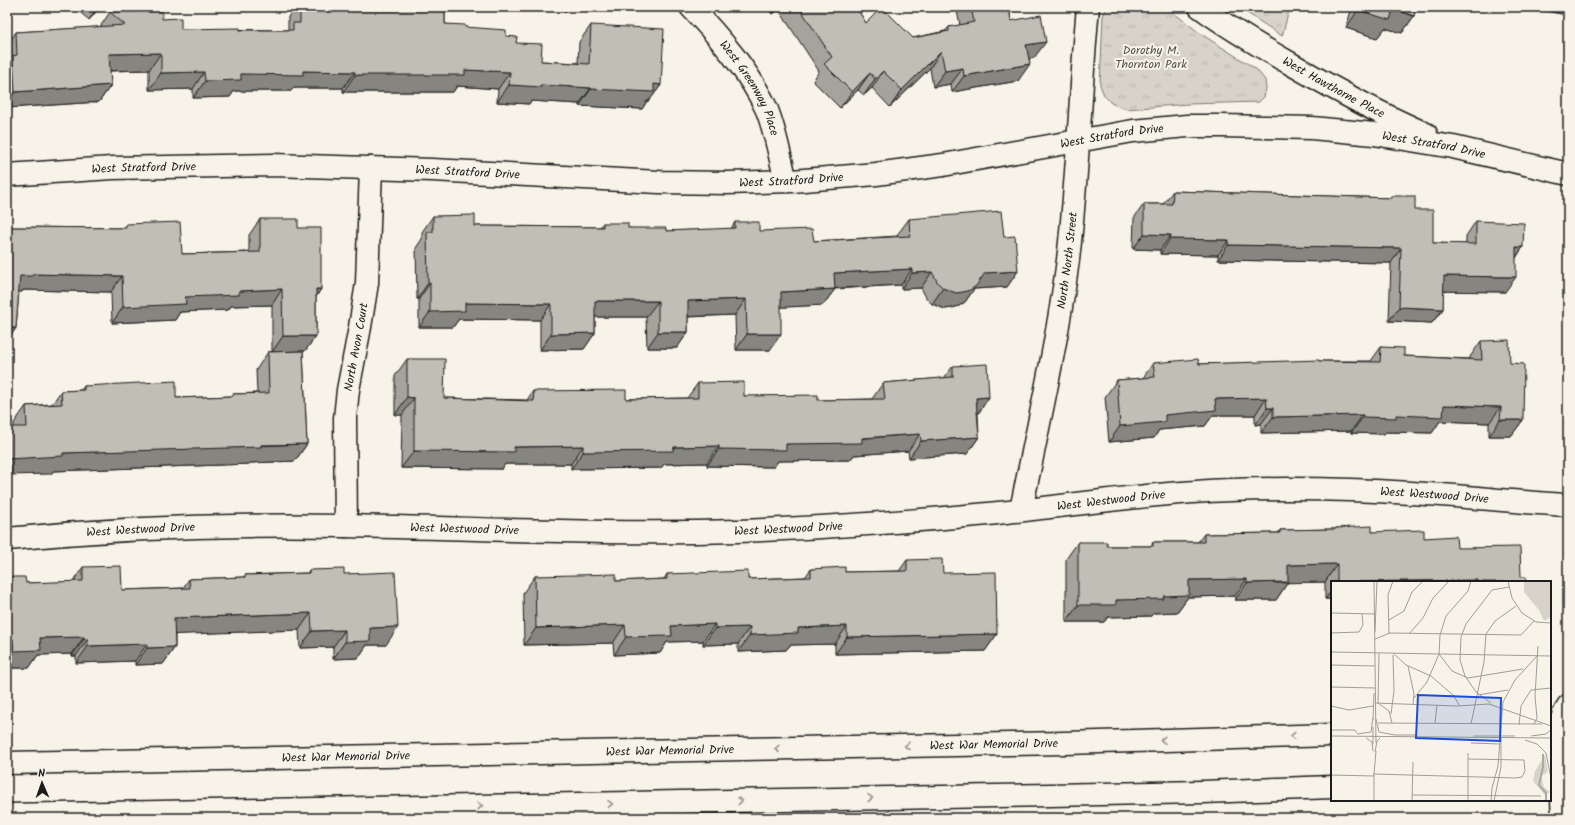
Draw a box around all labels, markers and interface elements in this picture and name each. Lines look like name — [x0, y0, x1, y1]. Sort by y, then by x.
street label: West Greenway Place — [715, 36, 784, 138]
park label: Dorothy M. Thornton Park — [1115, 41, 1187, 74]
street label: West Hawthorne Place — [1279, 51, 1389, 123]
street label: West Stratford Drive — [1059, 119, 1165, 153]
street label: West Stratford Drive — [1381, 126, 1488, 164]
street label: West Stratford Drive — [91, 157, 197, 179]
street label: West Stratford Drive — [415, 160, 521, 184]
street label: West Stratford Drive — [739, 167, 845, 192]
street label: North North Street — [1051, 211, 1082, 310]
street label: North Avon Court — [338, 301, 373, 393]
street label: West Westwood Drive — [1380, 482, 1490, 508]
street label: West Westwood Drive — [1056, 485, 1167, 516]
street label: West Westwood Drive — [734, 516, 844, 541]
street label: West Westwood Drive — [86, 517, 196, 542]
street label: West Westwood Drive — [410, 518, 520, 540]
inset map — [1331, 581, 1551, 801]
one-way arrow — [1290, 732, 1296, 740]
street label: West War Memorial Drive — [929, 734, 1059, 755]
one-way arrow — [1160, 736, 1166, 744]
street label: West War Memorial Drive — [606, 740, 735, 761]
one-way arrow — [904, 742, 910, 750]
one-way arrow — [774, 744, 780, 753]
street label: West War Memorial Drive — [282, 746, 411, 767]
north arrow — [22, 763, 62, 803]
text: N — [38, 765, 46, 783]
one-way arrow — [867, 794, 873, 803]
one-way arrow — [737, 797, 743, 805]
one-way arrow — [607, 799, 613, 808]
one-way arrow — [477, 802, 483, 810]

